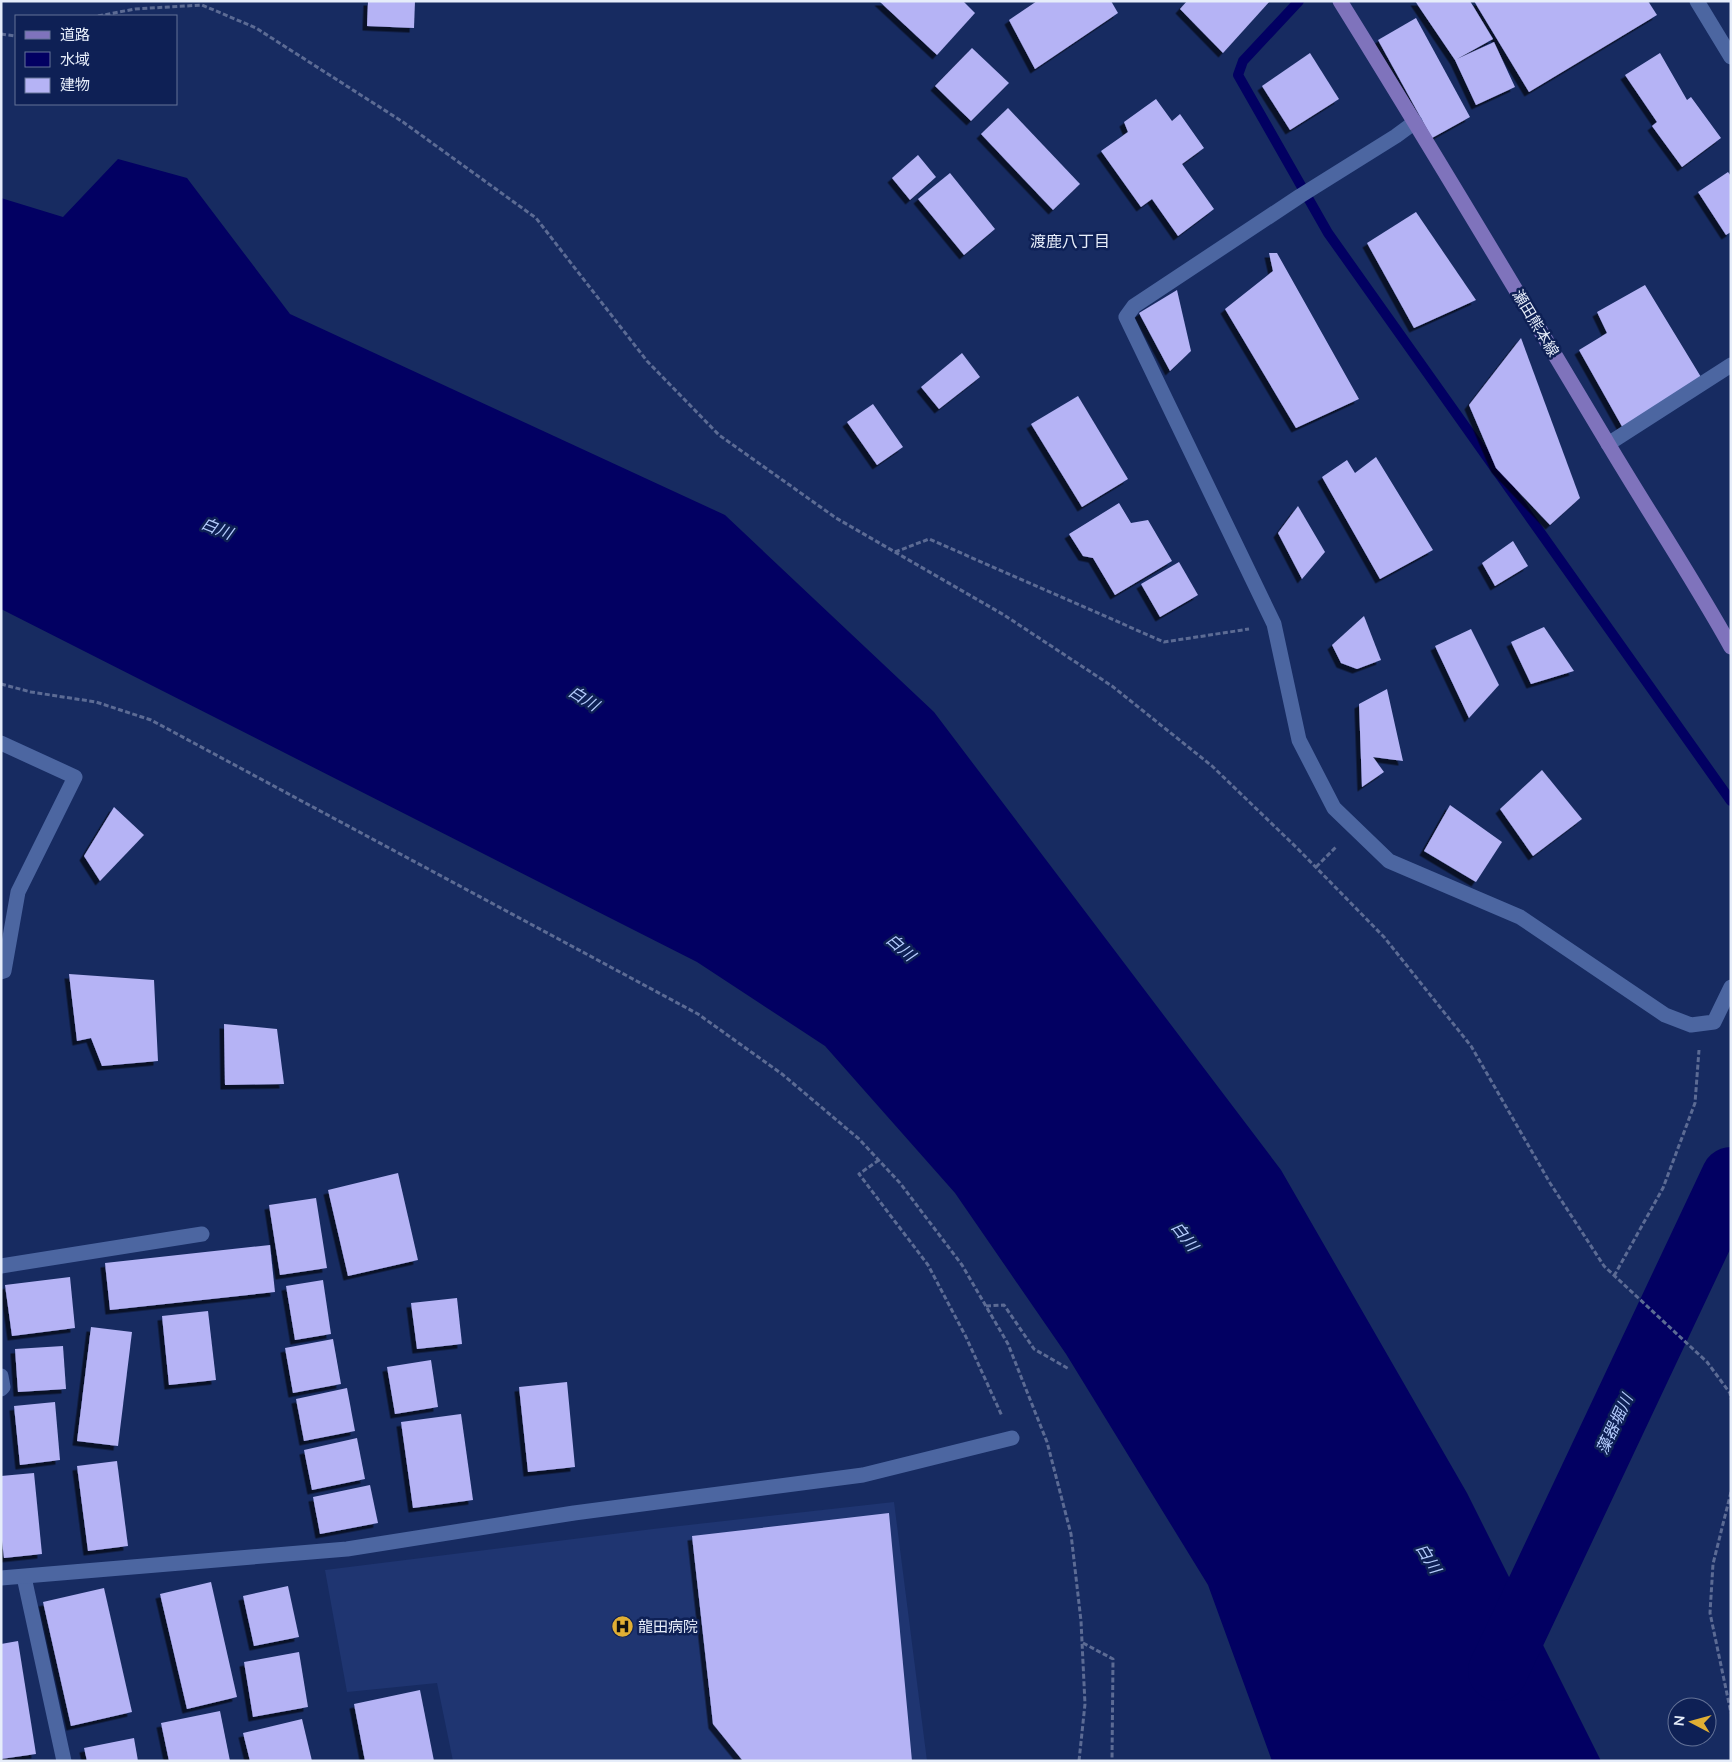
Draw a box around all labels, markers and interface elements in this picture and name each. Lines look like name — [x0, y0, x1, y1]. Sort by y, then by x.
legend — [15, 15, 178, 105]
text: 道路 — [60, 25, 90, 44]
text: 水域 — [60, 50, 90, 69]
text: 建物 — [60, 75, 90, 94]
district label: 渡鹿八丁目 — [1030, 231, 1110, 251]
street label: 瀬田熊本線 — [1509, 286, 1563, 360]
water label: 白川 — [198, 513, 237, 544]
water label: 白川 — [565, 681, 605, 716]
water label: 白川 — [882, 929, 921, 966]
water label: 白川 — [1167, 1217, 1204, 1256]
water label: 藻器堀川 — [1591, 1389, 1637, 1457]
water label: 白川 — [1412, 1539, 1447, 1579]
hospital icon: 龍田病院 — [610, 1614, 634, 1638]
place label: 龍田病院 — [638, 1617, 698, 1636]
north arrow — [1667, 1697, 1717, 1747]
text: N — [1670, 1714, 1689, 1727]

